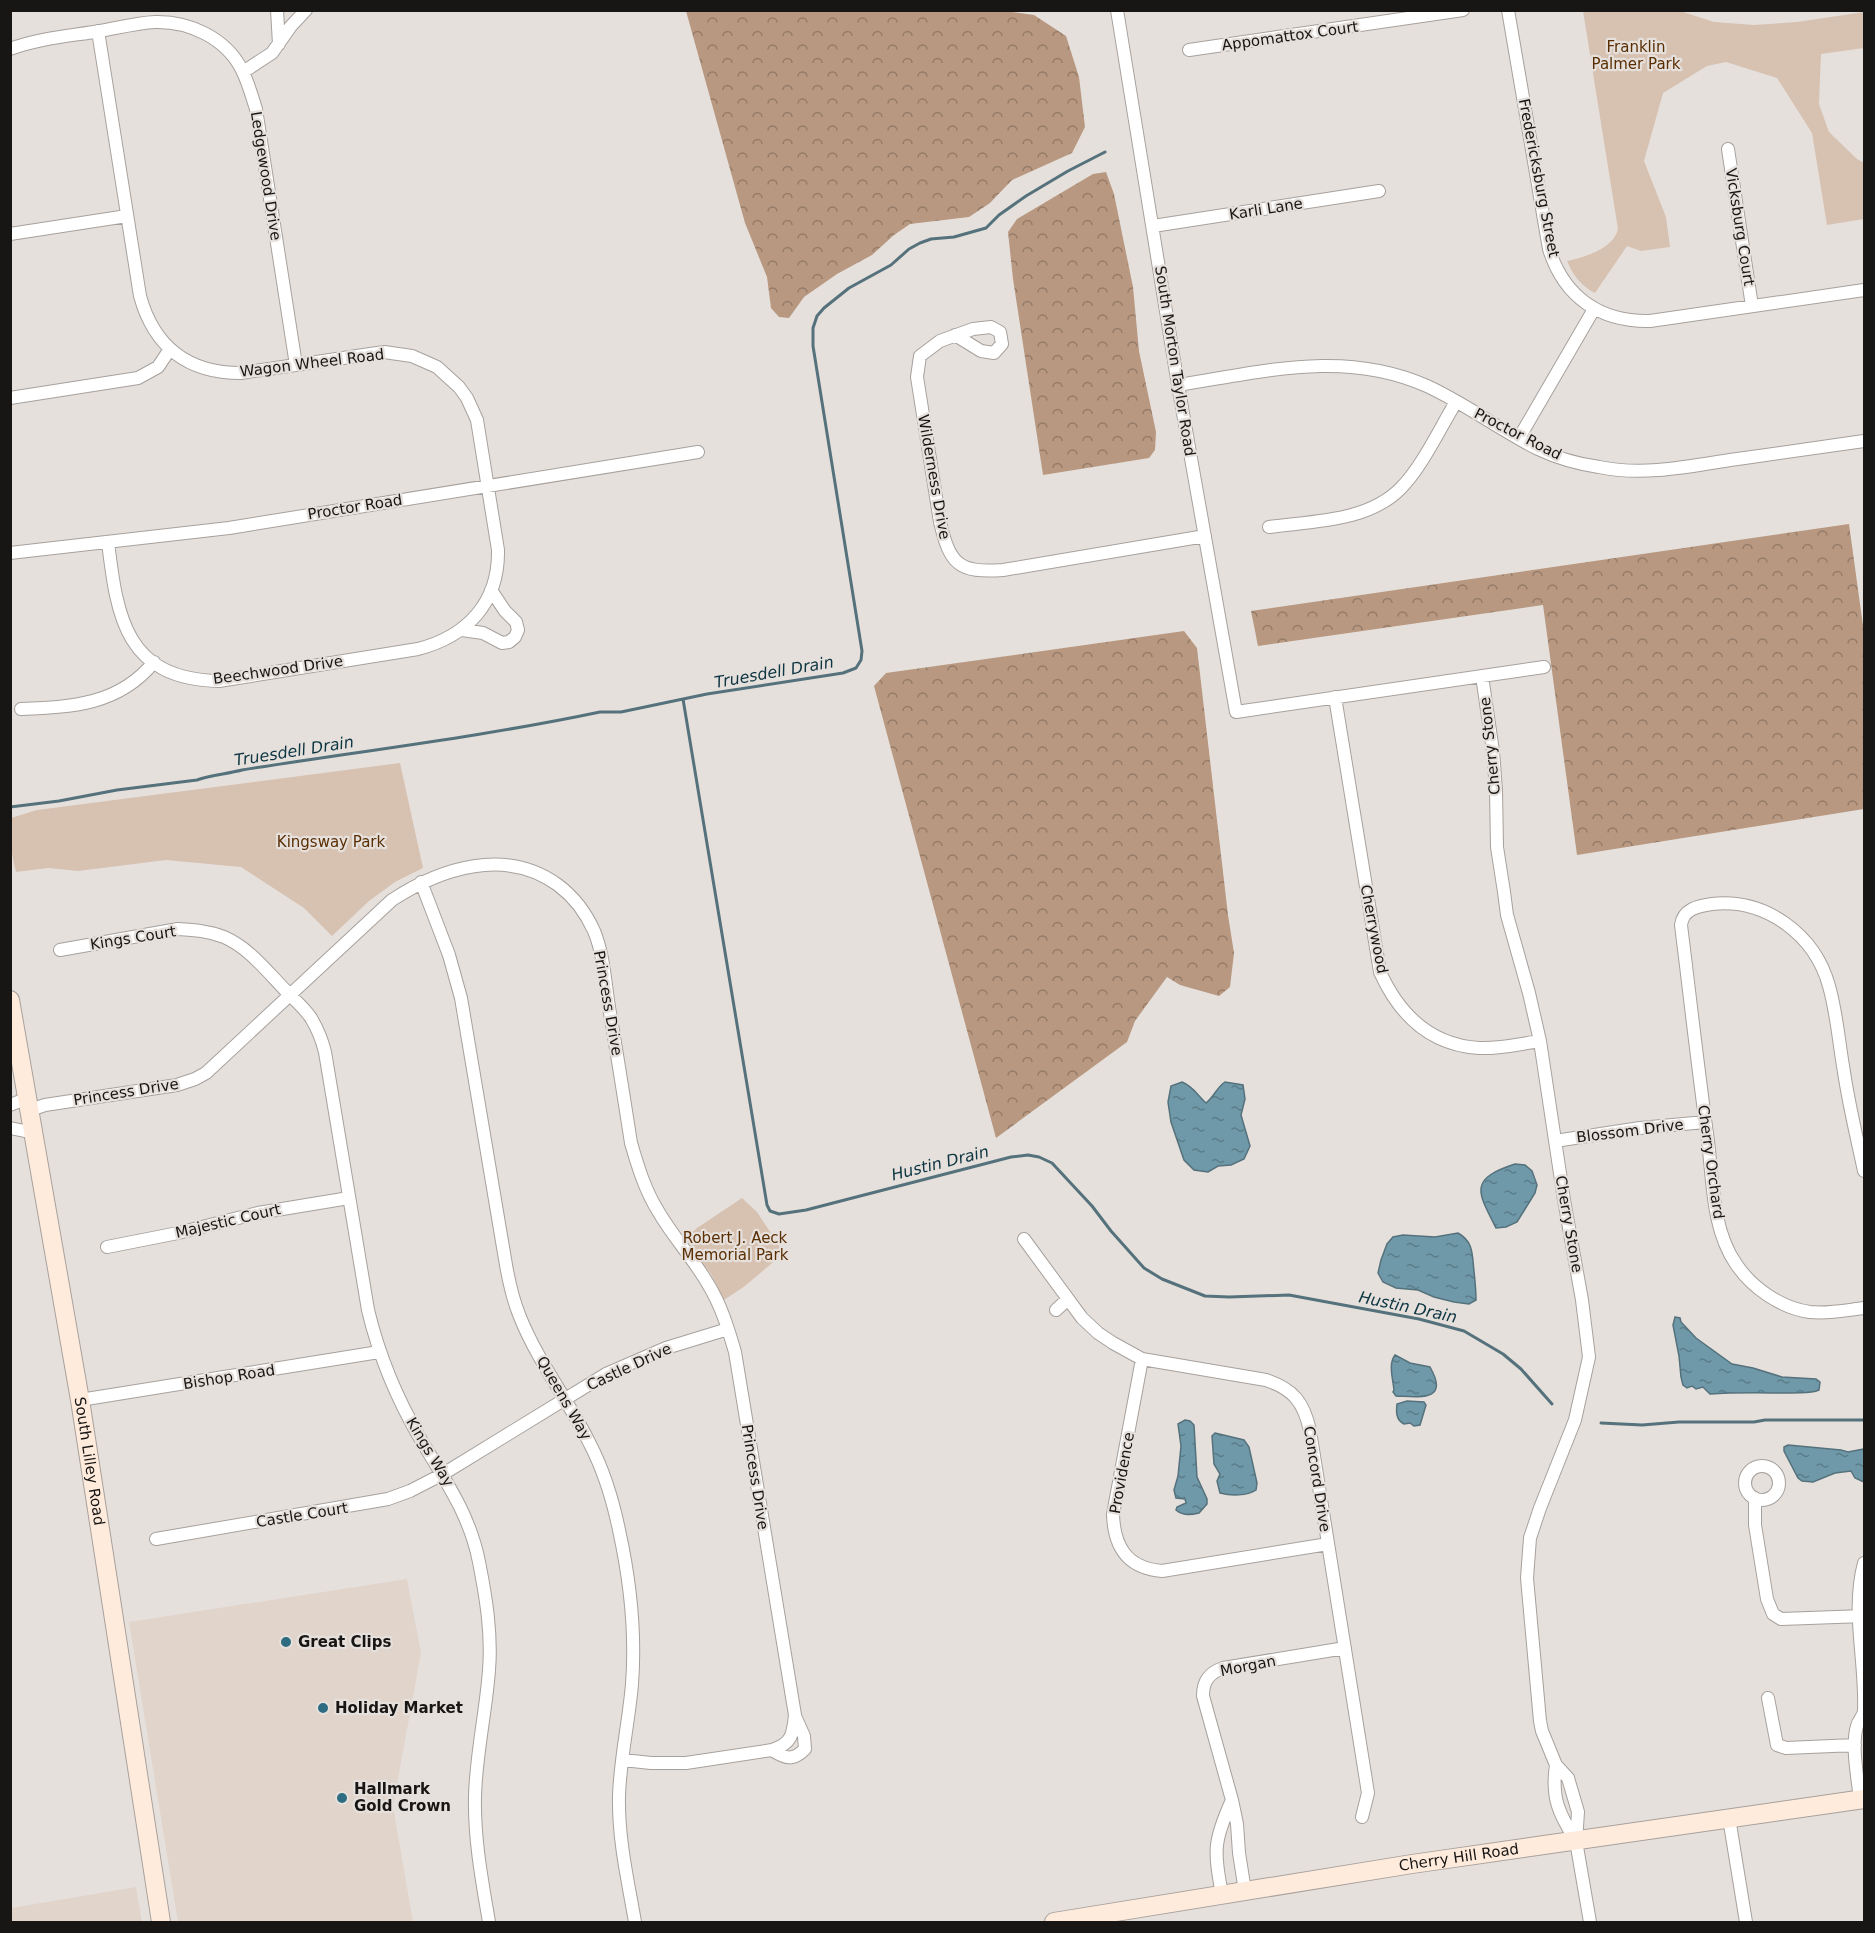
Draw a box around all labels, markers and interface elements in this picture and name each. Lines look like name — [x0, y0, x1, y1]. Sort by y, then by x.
street label: Appomattox Court — [1221, 17, 1360, 54]
park label: Franklin Palmer Park — [1592, 38, 1681, 73]
street label: Fredericksburg Street — [1515, 97, 1563, 259]
street label: Ledgewood Drive — [247, 110, 285, 242]
street label: Vicksburg Court — [1722, 167, 1758, 287]
street label: Karli Lane — [1228, 194, 1304, 224]
street label: South Morton Taylor Road — [1151, 264, 1199, 458]
street label: Wagon Wheel Road — [239, 345, 385, 381]
street label: Proctor Road — [1471, 404, 1565, 464]
street label: Wilderness Drive — [914, 413, 954, 541]
street label: Proctor Road — [306, 491, 404, 523]
street label: Beechwood Drive — [212, 652, 344, 688]
water label: Truesdell Drain — [713, 652, 835, 692]
street label: Cherry Stone — [1476, 696, 1504, 796]
water label: Truesdell Drain — [233, 732, 355, 770]
park label: Kingsway Park — [277, 833, 385, 851]
street label: Cherrywood — [1357, 883, 1391, 975]
street label: Kings Court — [89, 922, 177, 954]
street label: Princess Drive — [590, 949, 626, 1057]
street label: Princess Drive — [72, 1075, 180, 1109]
street label: Cherry Orchard — [1694, 1104, 1728, 1220]
street label: Blossom Drive — [1575, 1115, 1685, 1147]
water label: Hustin Drain — [889, 1142, 991, 1184]
street label: Cherry Stone — [1552, 1174, 1586, 1274]
street label: Majestic Court — [174, 1200, 283, 1242]
park label: Robert J. Aeck Memorial Park — [682, 1229, 789, 1264]
water label: Hustin Drain — [1357, 1287, 1459, 1327]
street label: Castle Drive — [584, 1340, 674, 1394]
street label: Queens Way — [533, 1353, 595, 1443]
street label: Bishop Road — [182, 1361, 276, 1393]
street label: South Lilley Road — [71, 1396, 108, 1527]
street label: Kings Way — [402, 1414, 458, 1490]
street label: Princess Drive — [738, 1423, 772, 1531]
street label: Concord Drive — [1300, 1425, 1334, 1533]
street label: Providence — [1106, 1431, 1138, 1515]
street label: Castle Court — [255, 1499, 349, 1531]
place label: Great Clips — [298, 1633, 391, 1651]
marker: Great Clips — [279, 1635, 293, 1649]
street label: Morgan — [1219, 1652, 1277, 1680]
place label: Holiday Market — [335, 1699, 463, 1717]
marker: Holiday Market — [316, 1701, 330, 1715]
place label: Hallmark Gold Crown — [354, 1780, 451, 1815]
marker: Hallmark Gold Crown — [335, 1791, 349, 1805]
street label: Cherry Hill Road — [1397, 1840, 1520, 1875]

